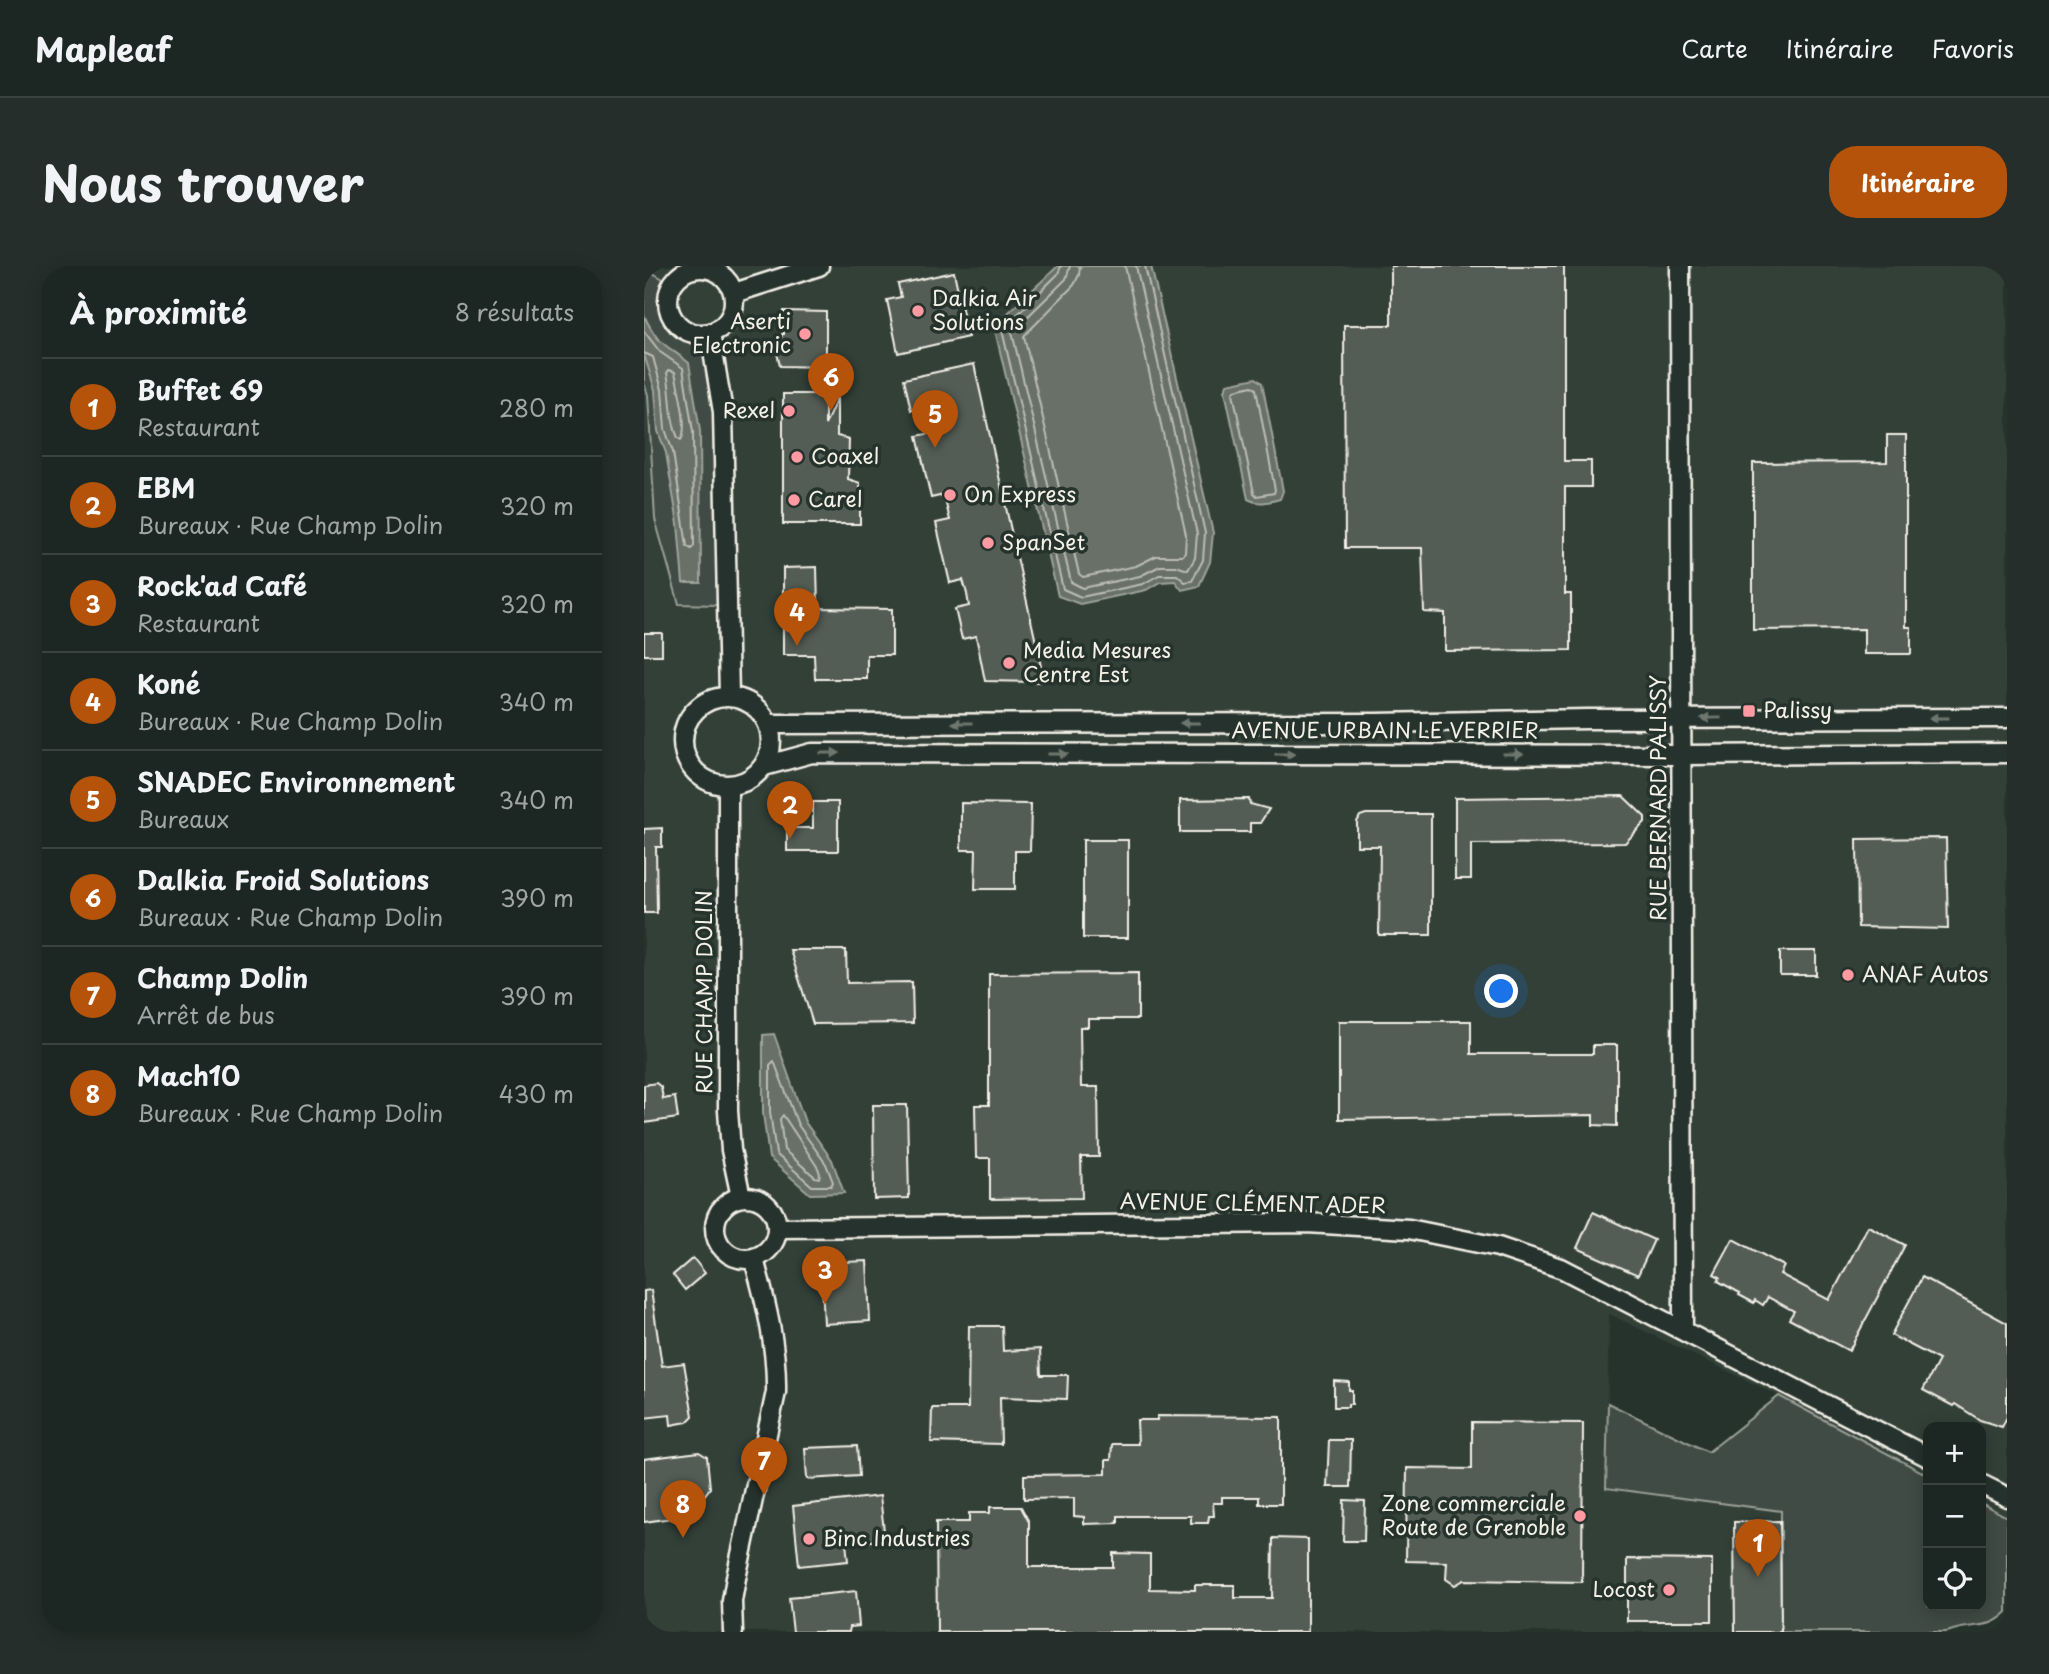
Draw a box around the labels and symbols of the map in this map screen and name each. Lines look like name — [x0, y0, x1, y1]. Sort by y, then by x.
place label: Dalkia Air Solutions — [932, 281, 1037, 337]
marker: Dalkia Air Solutions — [910, 303, 926, 319]
place label: Aserti Electronic — [692, 304, 791, 360]
marker: Aserti Electronic — [797, 326, 813, 342]
pin: 6 — [808, 353, 854, 411]
pin: 5 — [912, 390, 958, 448]
place label: Rexel — [723, 393, 775, 425]
marker: Rexel — [781, 403, 797, 419]
place label: Coaxel — [811, 439, 879, 471]
marker: Coaxel — [789, 449, 805, 465]
place label: On Express — [964, 477, 1076, 509]
place label: Carel — [808, 482, 862, 514]
marker: On Express — [942, 487, 958, 503]
marker: Carel — [786, 492, 802, 508]
place label: SpanSet — [1002, 525, 1086, 557]
marker: SpanSet — [980, 535, 996, 551]
pin: 4 — [774, 588, 820, 646]
place label: Media Mesures Centre Est — [1023, 633, 1171, 689]
marker: Media Mesures Centre Est — [1001, 655, 1017, 671]
street label: RUE BERNARD PALISSY — [1641, 674, 1673, 921]
place label: Palissy — [1763, 693, 1832, 725]
marker: Palissy — [1741, 703, 1757, 719]
one-way arrow — [1700, 712, 1722, 724]
one-way arrow — [1928, 712, 1950, 724]
street label: AVENUE URBAIN LE VERRIER — [1231, 713, 1539, 745]
one-way arrow — [951, 717, 973, 729]
one-way arrow — [1179, 717, 1201, 729]
one-way arrow — [820, 747, 842, 759]
one-way arrow — [1047, 748, 1069, 760]
one-way arrow — [1275, 748, 1297, 760]
one-way arrow — [1502, 748, 1524, 760]
pin: 2 — [767, 781, 813, 839]
street label: RUE CHAMP DOLIN — [687, 890, 719, 1094]
place label: ANAF Autos — [1862, 957, 1988, 989]
marker: ANAF Autos — [1840, 967, 1856, 983]
your location — [1484, 974, 1518, 1008]
street label: AVENUE CLÉMENT ADER — [1120, 1184, 1386, 1220]
pin: 3 — [802, 1246, 848, 1304]
pin: 7 — [741, 1437, 787, 1495]
pin: 8 — [660, 1480, 706, 1538]
place label: Zone commerciale Route de Grenoble — [1381, 1486, 1566, 1542]
marker: Zone commerciale Route de Grenoble — [1572, 1508, 1588, 1524]
pin: 1 — [1735, 1519, 1781, 1577]
place label: Binc Industries — [823, 1521, 970, 1553]
marker: Binc Industries — [801, 1531, 817, 1547]
place label: Locost — [1593, 1572, 1655, 1604]
marker: Locost — [1661, 1582, 1677, 1598]

